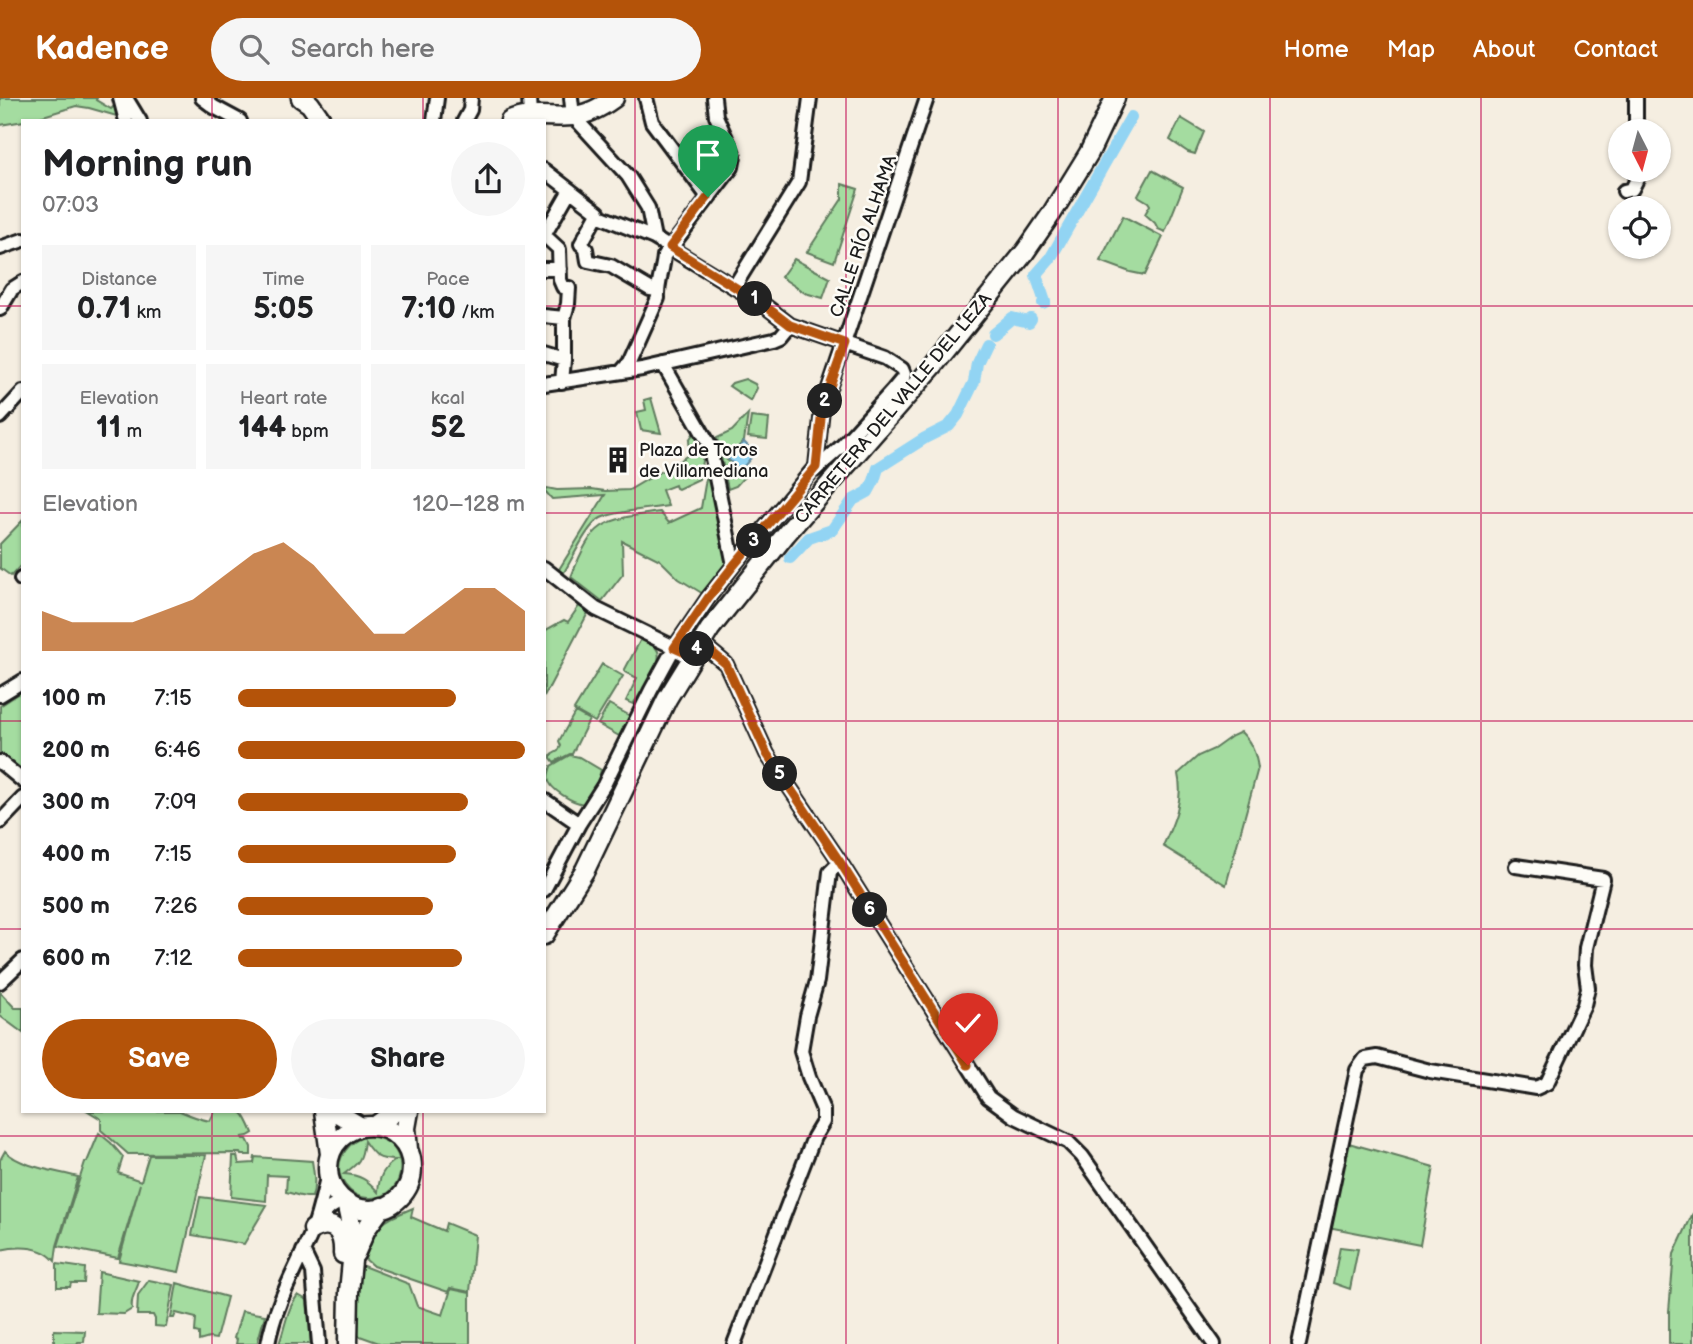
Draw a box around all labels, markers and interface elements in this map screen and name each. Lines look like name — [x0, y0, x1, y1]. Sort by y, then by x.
search box — [211, 18, 701, 81]
text: Kadence — [35, 29, 169, 69]
icon: search — [235, 30, 273, 68]
text: Search here — [291, 34, 435, 65]
text: Home — [1284, 35, 1349, 64]
text: Map — [1387, 35, 1435, 64]
text: About — [1473, 35, 1535, 64]
text: Contact — [1573, 35, 1658, 64]
north arrow — [1608, 119, 1671, 182]
map controls — [1608, 119, 1671, 259]
pin — [678, 125, 738, 197]
icon: arrive — [689, 136, 727, 174]
text: Morning run — [42, 142, 253, 187]
button: share — [451, 142, 525, 216]
street label: CALLE RÍO ALHAMA — [824, 152, 901, 320]
text: 07:03 — [42, 191, 99, 219]
button: locate — [1608, 196, 1671, 259]
text: Distance — [81, 268, 157, 291]
text: Time — [262, 268, 305, 291]
text: Pace — [426, 268, 469, 291]
pin: 1 — [738, 282, 772, 316]
text: 1 — [751, 287, 759, 310]
street label: CARRETERA DEL VALLE DEL LEZA — [791, 289, 996, 528]
text: 0.71 — [77, 291, 131, 327]
text: 5:05 — [253, 291, 314, 327]
text: 7:10 — [401, 291, 456, 327]
text: km — [131, 301, 161, 324]
text: /km — [456, 301, 495, 324]
pin: 2 — [808, 384, 842, 418]
text: Elevation — [80, 387, 159, 410]
text: Heart rate — [240, 387, 327, 410]
text: kcal — [431, 387, 465, 410]
text: 2 — [819, 389, 830, 412]
text: 11 — [96, 410, 121, 446]
text: 144 — [238, 410, 286, 446]
text: 52 — [430, 410, 465, 446]
text: m — [121, 420, 142, 443]
text: bpm — [286, 420, 329, 443]
place label: Plaza de Toros de Villamediana — [639, 440, 768, 482]
building icon: Plaza de Toros de Villamediana — [603, 445, 633, 475]
text: Elevation — [42, 490, 138, 518]
text: 120–128 m — [413, 490, 525, 518]
pin: 3 — [736, 524, 772, 558]
text: 3 — [748, 529, 759, 552]
pin: 4 — [680, 632, 714, 666]
text: 4 — [691, 637, 702, 660]
text: 100 m — [42, 684, 106, 712]
text: 7:15 — [154, 684, 192, 712]
text: 200 m — [42, 736, 110, 764]
text: 6:46 — [154, 736, 201, 764]
pin: 5 — [762, 756, 798, 792]
text: 5 — [774, 762, 785, 785]
text: 300 m — [42, 788, 110, 816]
text: 7:09 — [154, 788, 197, 816]
text: 400 m — [42, 840, 110, 868]
text: 7:15 — [154, 840, 192, 868]
text: 500 m — [42, 892, 110, 920]
text: 7:26 — [154, 892, 198, 920]
pin: 6 — [852, 892, 888, 928]
text: 6 — [864, 898, 875, 921]
text: 600 m — [42, 944, 110, 972]
text: 7:12 — [154, 944, 192, 972]
pin — [938, 993, 998, 1065]
icon: check — [949, 1004, 987, 1042]
button: Save — [42, 1019, 277, 1099]
button: Share — [291, 1019, 525, 1099]

